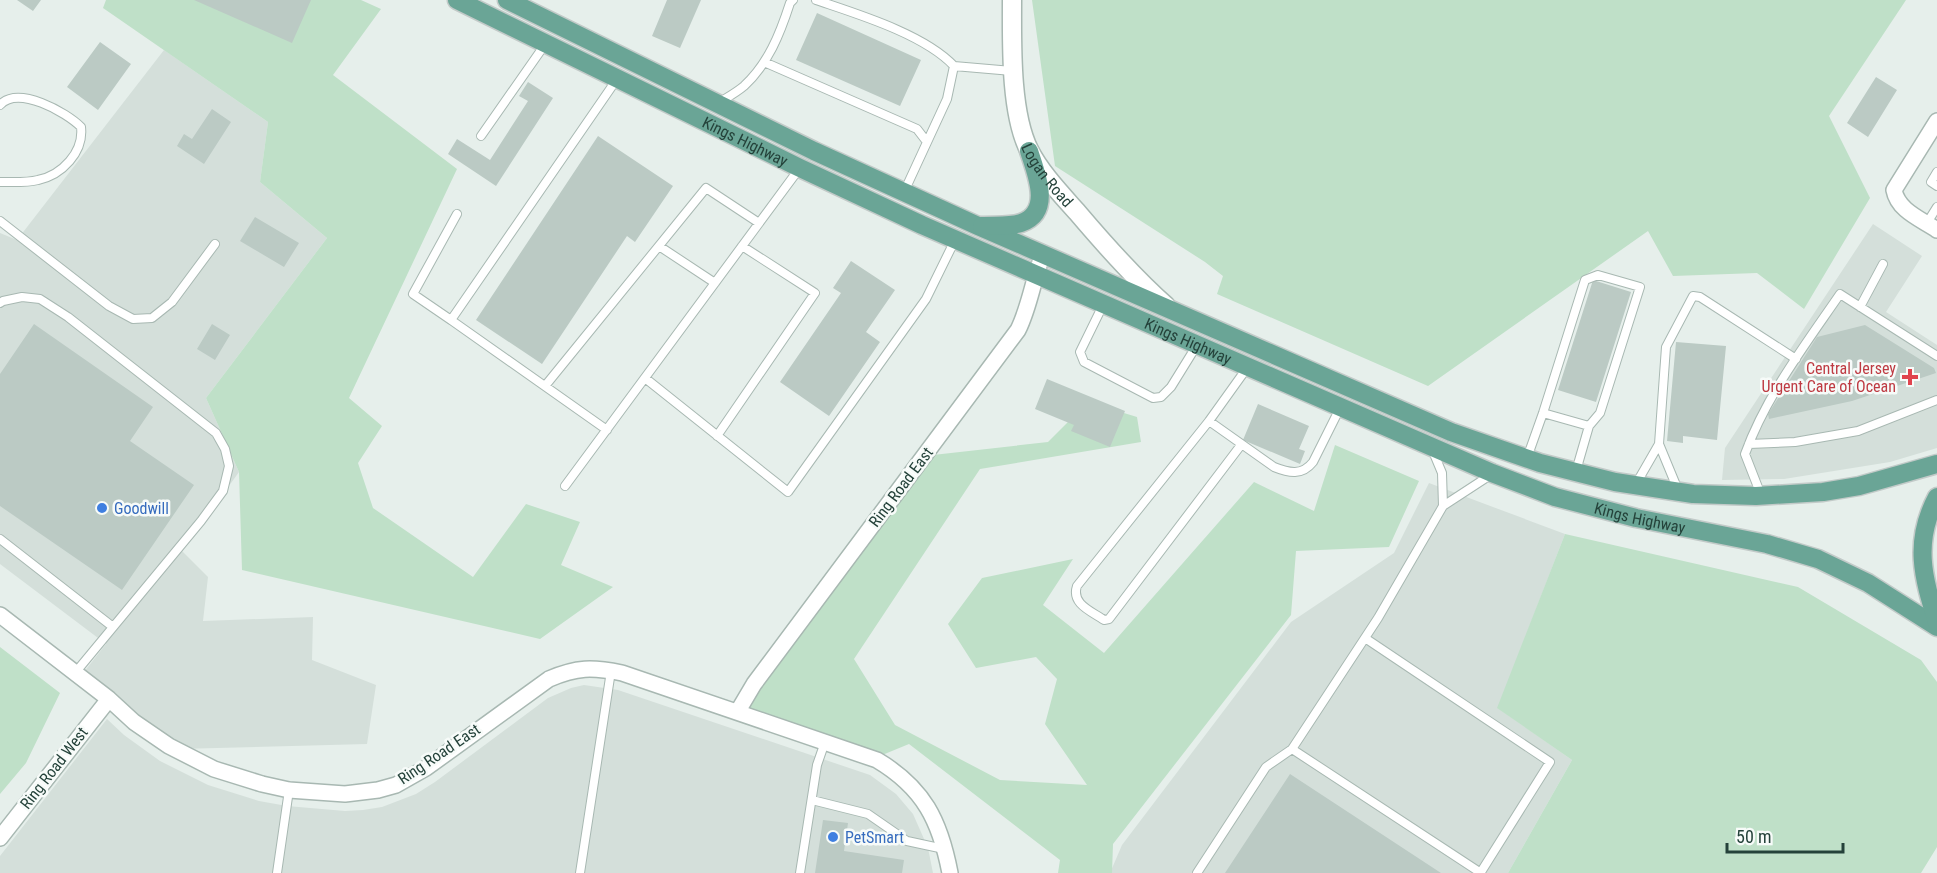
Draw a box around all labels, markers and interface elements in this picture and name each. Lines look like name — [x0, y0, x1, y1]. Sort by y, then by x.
street label: Kings Highway — [699, 112, 791, 170]
street label: Logan Road — [1018, 140, 1077, 211]
street label: Kings Highway — [1142, 314, 1235, 368]
place label: Central Jersey Urgent Care of Ocean — [1761, 359, 1896, 396]
marker: Central Jersey Urgent Care of Ocean — [1901, 368, 1919, 386]
street label: Ring Road East — [865, 443, 937, 531]
street label: Kings Highway — [1592, 498, 1687, 537]
place label: Goodwill — [114, 499, 169, 518]
marker: Goodwill — [95, 501, 109, 515]
street label: Ring Road East — [394, 719, 484, 788]
street label: Ring Road West — [16, 723, 92, 813]
scale bar — [1727, 816, 1842, 854]
text: 50 m — [1736, 826, 1771, 847]
place label: PetSmart — [845, 828, 904, 847]
marker: PetSmart — [826, 830, 840, 844]

